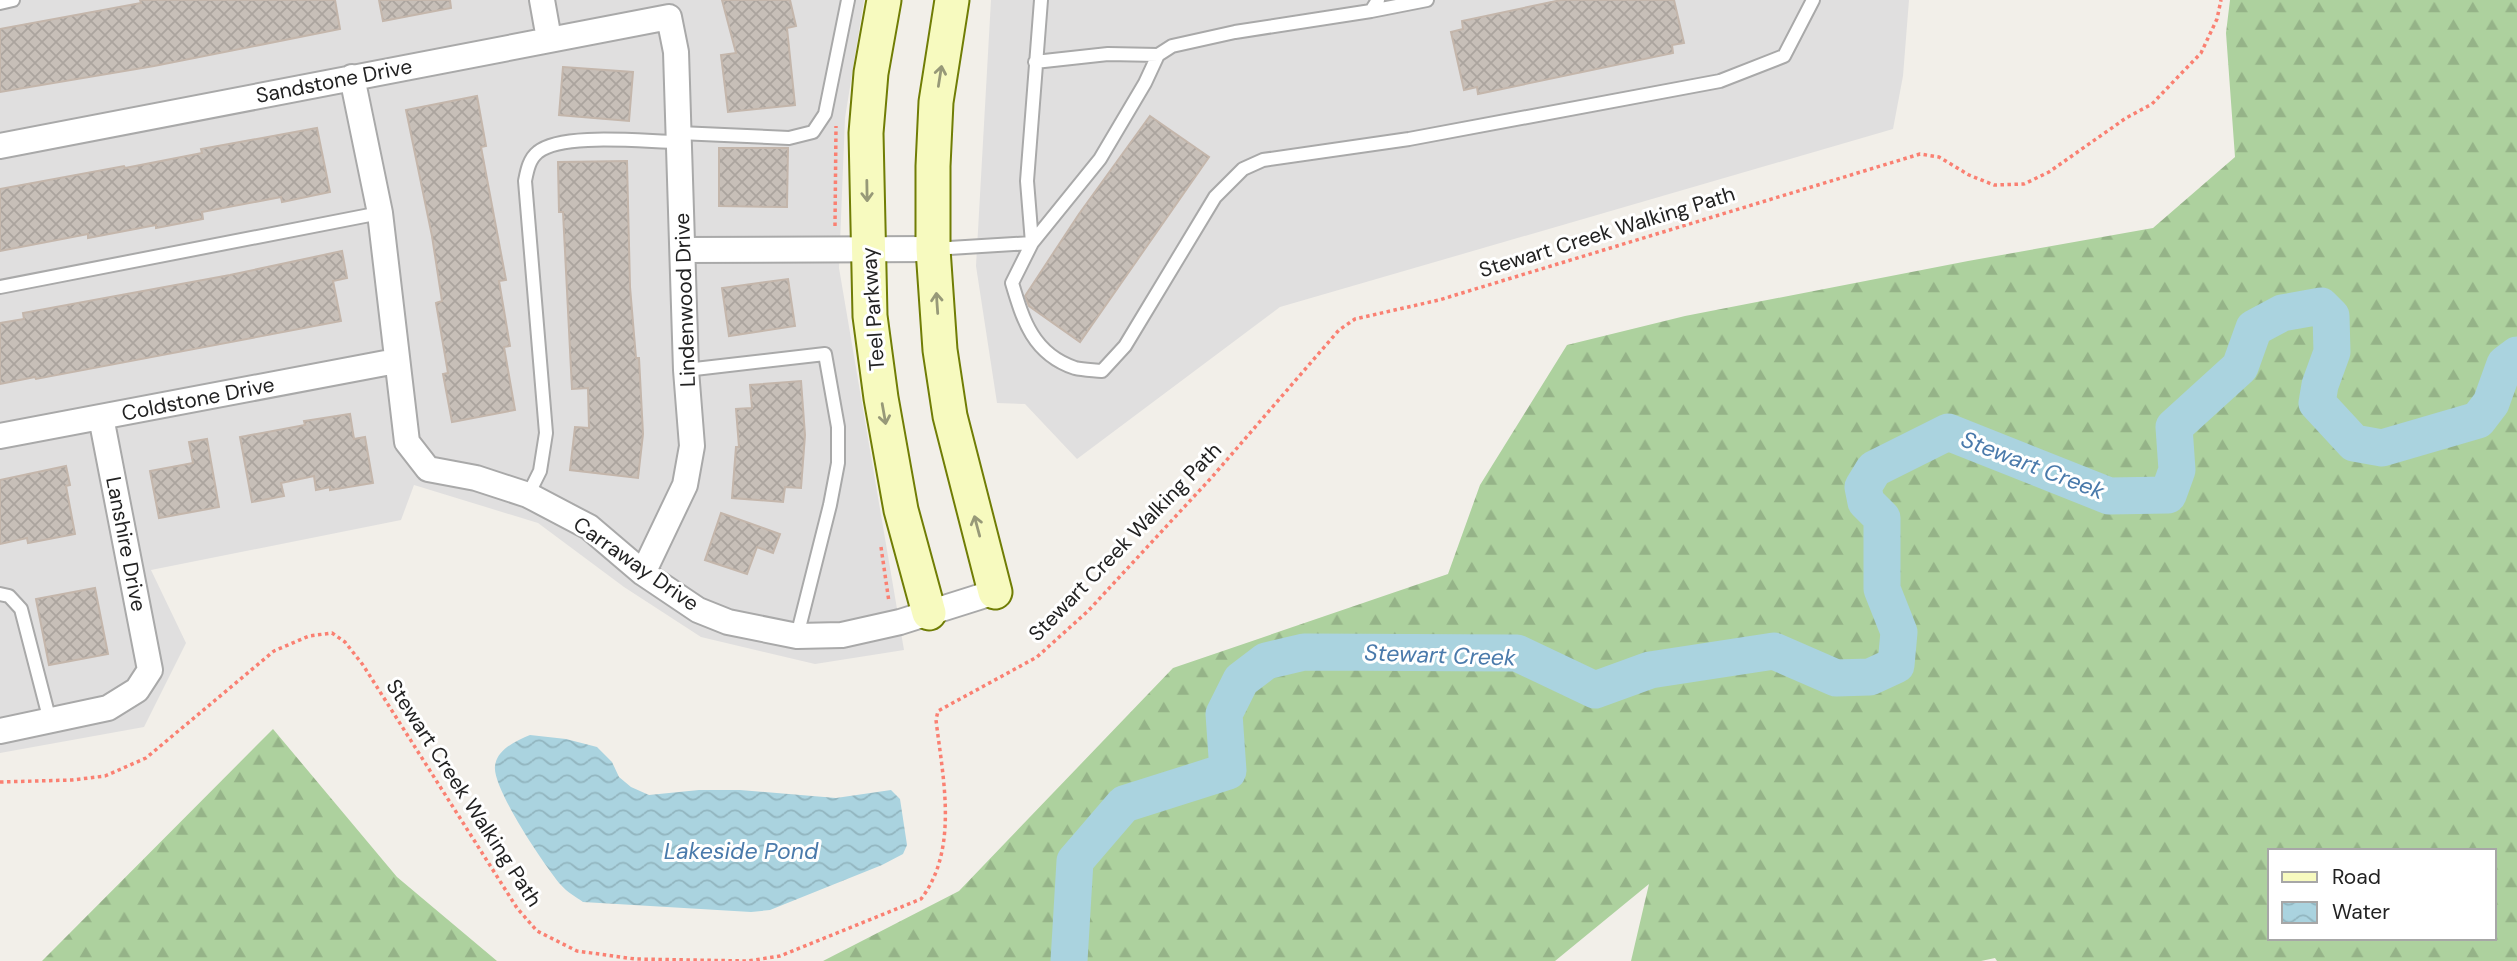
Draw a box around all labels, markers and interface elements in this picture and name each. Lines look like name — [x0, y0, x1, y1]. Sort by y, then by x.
street label: Sandstone Drive — [253, 52, 415, 110]
one-way arrow — [934, 65, 947, 88]
one-way arrow — [860, 179, 874, 202]
street label: Stewart Creek Walking Path — [1476, 180, 1738, 284]
street label: Lindenwood Drive — [668, 212, 702, 388]
street label: Teel Parkway — [855, 246, 891, 372]
one-way arrow — [930, 292, 943, 315]
street label: Coldstone Drive — [119, 370, 277, 428]
one-way arrow — [877, 403, 891, 425]
water label: Stewart Creek — [1957, 424, 2109, 506]
street label: Stewart Creek Walking Path — [1022, 437, 1228, 647]
street label: Lanshire Drive — [99, 474, 153, 614]
street label: Carraway Drive — [568, 510, 704, 618]
one-way arrow — [970, 515, 983, 538]
water label: Stewart Creek — [1364, 637, 1516, 673]
street label: Stewart Creek Walking Path — [380, 674, 548, 912]
water label: Lakeside Pond — [664, 836, 819, 866]
legend — [2268, 849, 2496, 940]
text: Road — [2332, 863, 2381, 891]
text: Water — [2332, 898, 2390, 926]

